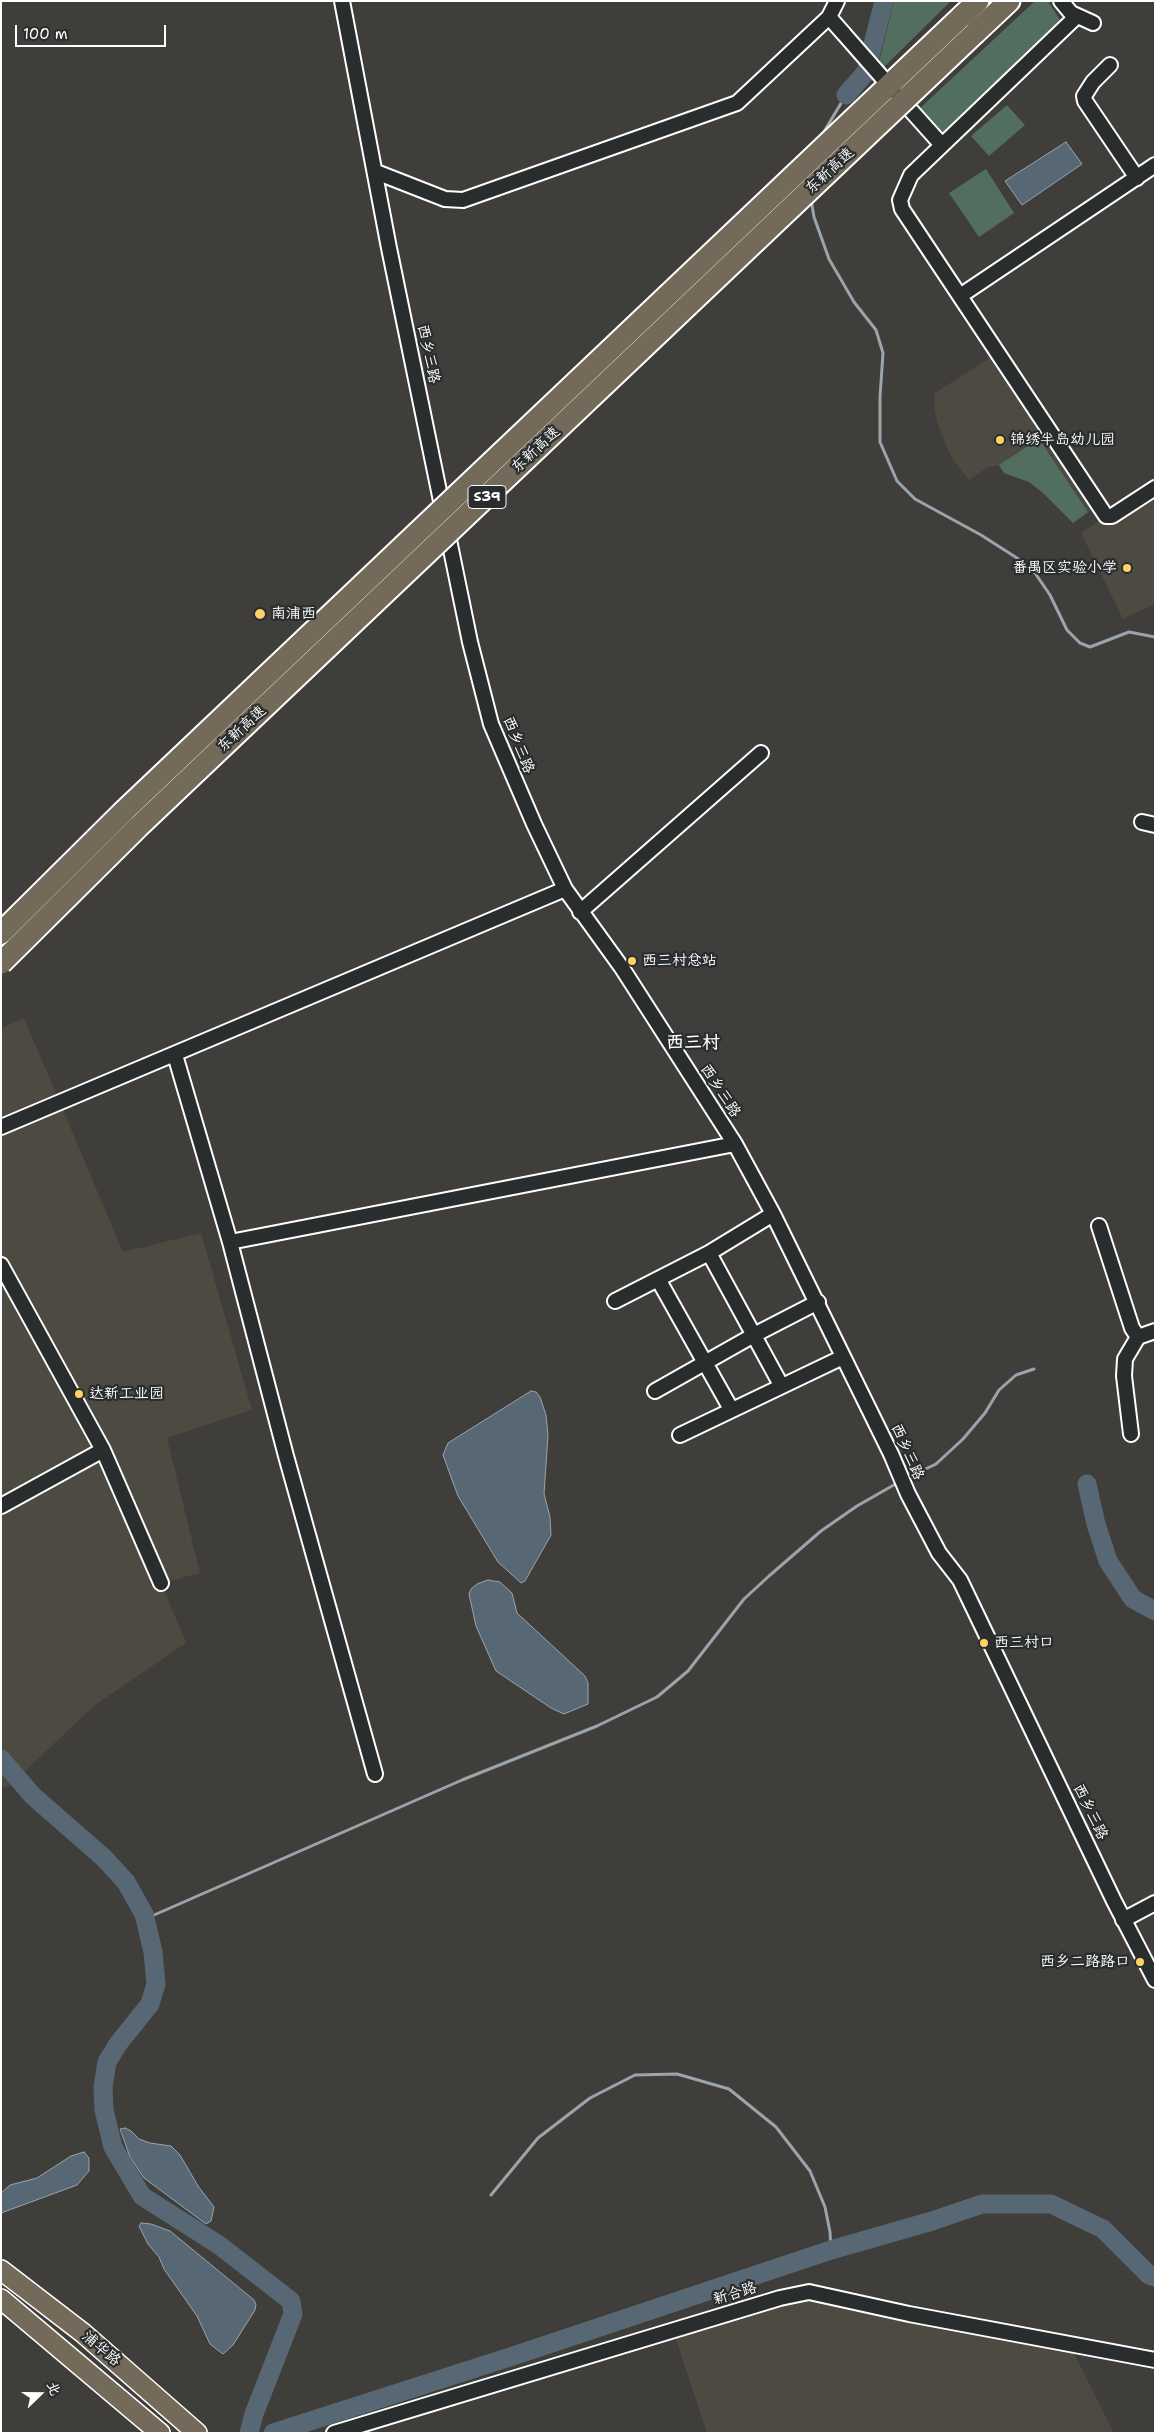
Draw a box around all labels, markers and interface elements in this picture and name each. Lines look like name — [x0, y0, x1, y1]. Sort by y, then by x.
scale bar — [18, 15, 169, 47]
text: 100 m — [23, 24, 68, 44]
street label: 东新高速 — [802, 144, 858, 198]
street label: 西乡三路 — [413, 323, 443, 385]
street label: 东新高速 — [508, 423, 564, 477]
place label: 锦绣半岛幼儿园 — [1010, 431, 1115, 449]
marker: 锦绣半岛幼儿园 — [994, 434, 1006, 446]
road number: S39 — [468, 486, 506, 508]
place label: 番禺区实验小学 — [1012, 559, 1117, 577]
marker: 番禺区实验小学 — [1121, 562, 1133, 574]
place label: 南浦西 — [271, 605, 316, 623]
marker: 南浦西 — [253, 607, 267, 621]
street label: 东新高速 — [214, 702, 270, 756]
street label: 西乡三路 — [498, 714, 538, 776]
place label: 西三村总站 — [642, 952, 717, 970]
marker: 西三村总站 — [626, 955, 638, 967]
district label: 西三村 — [666, 1032, 720, 1054]
street label: 西乡三路 — [696, 1061, 744, 1121]
place label: 达新工业园 — [89, 1385, 164, 1403]
marker: 达新工业园 — [73, 1388, 85, 1400]
street label: 西乡三路 — [887, 1421, 927, 1483]
place label: 西三村口 — [994, 1634, 1054, 1652]
marker: 西三村口 — [978, 1637, 990, 1649]
street label: 西乡三路 — [1069, 1781, 1111, 1843]
place label: 西乡二路路口 — [1040, 1953, 1130, 1971]
marker: 西乡二路路口 — [1134, 1956, 1146, 1968]
street label: 新合路 — [711, 2279, 759, 2309]
street label: 浦华路 — [78, 2328, 124, 2370]
north arrow — [15, 2369, 65, 2419]
text: 北 — [43, 2379, 65, 2398]

